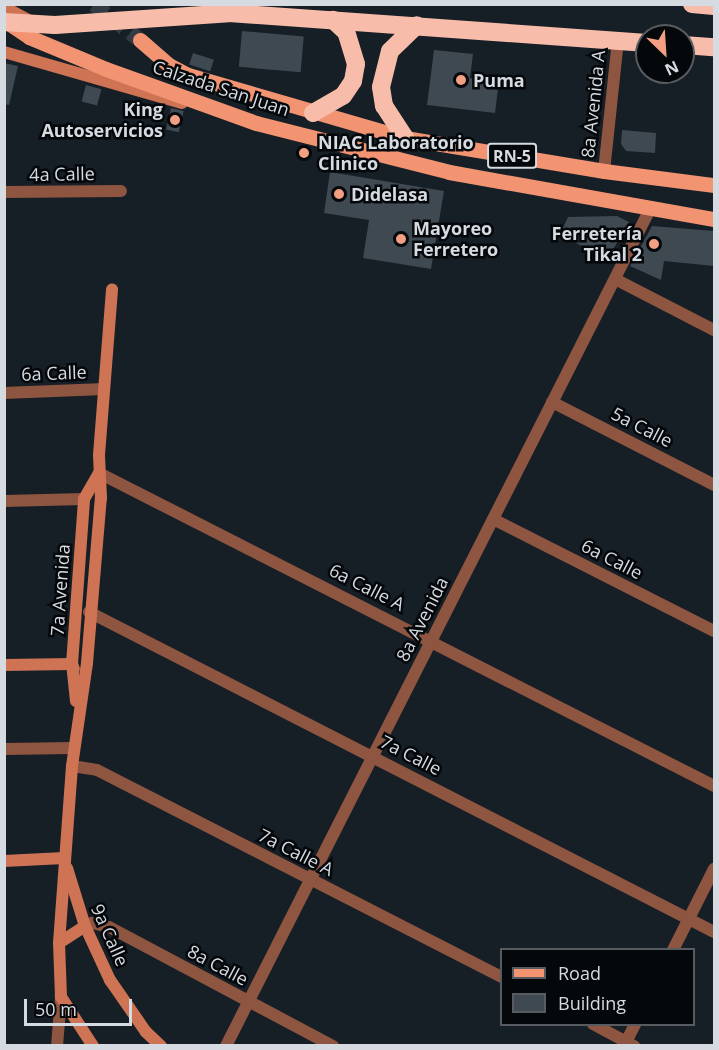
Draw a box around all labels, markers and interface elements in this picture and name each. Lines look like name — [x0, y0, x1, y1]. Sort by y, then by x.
north arrow — [635, 24, 695, 84]
street label: 8a Avenida A — [577, 49, 609, 159]
street label: Calzada San Juan — [150, 56, 292, 120]
text: N — [661, 56, 682, 81]
place label: Puma — [473, 69, 525, 91]
marker: Puma — [454, 73, 468, 87]
place label: King Autoservicios — [41, 99, 163, 142]
marker: King Autoservicios — [168, 113, 182, 127]
place label: NIAC Laboratorio Clinico — [318, 132, 474, 174]
road number: RN-5 — [486, 143, 538, 169]
marker: NIAC Laboratorio Clinico — [295, 144, 313, 162]
street label: 4a Calle — [29, 163, 95, 185]
place label: Didelasa — [351, 183, 428, 205]
marker: Didelasa — [332, 187, 346, 201]
place label: Mayoreo Ferretero — [413, 218, 498, 260]
place label: Ferretería Tikal 2 — [552, 223, 642, 266]
marker: Mayoreo Ferretero — [394, 232, 408, 246]
marker: Ferretería Tikal 2 — [647, 237, 661, 251]
street label: 6a Calle — [21, 361, 87, 385]
street label: 5a Calle — [608, 403, 676, 451]
street label: 6a Calle — [578, 535, 646, 583]
street label: 7a Avenida — [46, 543, 74, 637]
street label: 6a Calle A — [326, 559, 408, 615]
street label: 8a Avenida — [391, 573, 453, 665]
street label: 7a Calle — [377, 731, 445, 779]
street label: 7a Calle A — [255, 824, 337, 880]
street label: 9a Calle — [87, 901, 133, 969]
street label: 8a Calle — [184, 940, 252, 990]
legend — [500, 948, 695, 1026]
text: Road — [558, 961, 601, 985]
scale bar — [27, 987, 135, 1025]
text: Building — [558, 991, 626, 1015]
text: 50 m — [35, 997, 77, 1021]

